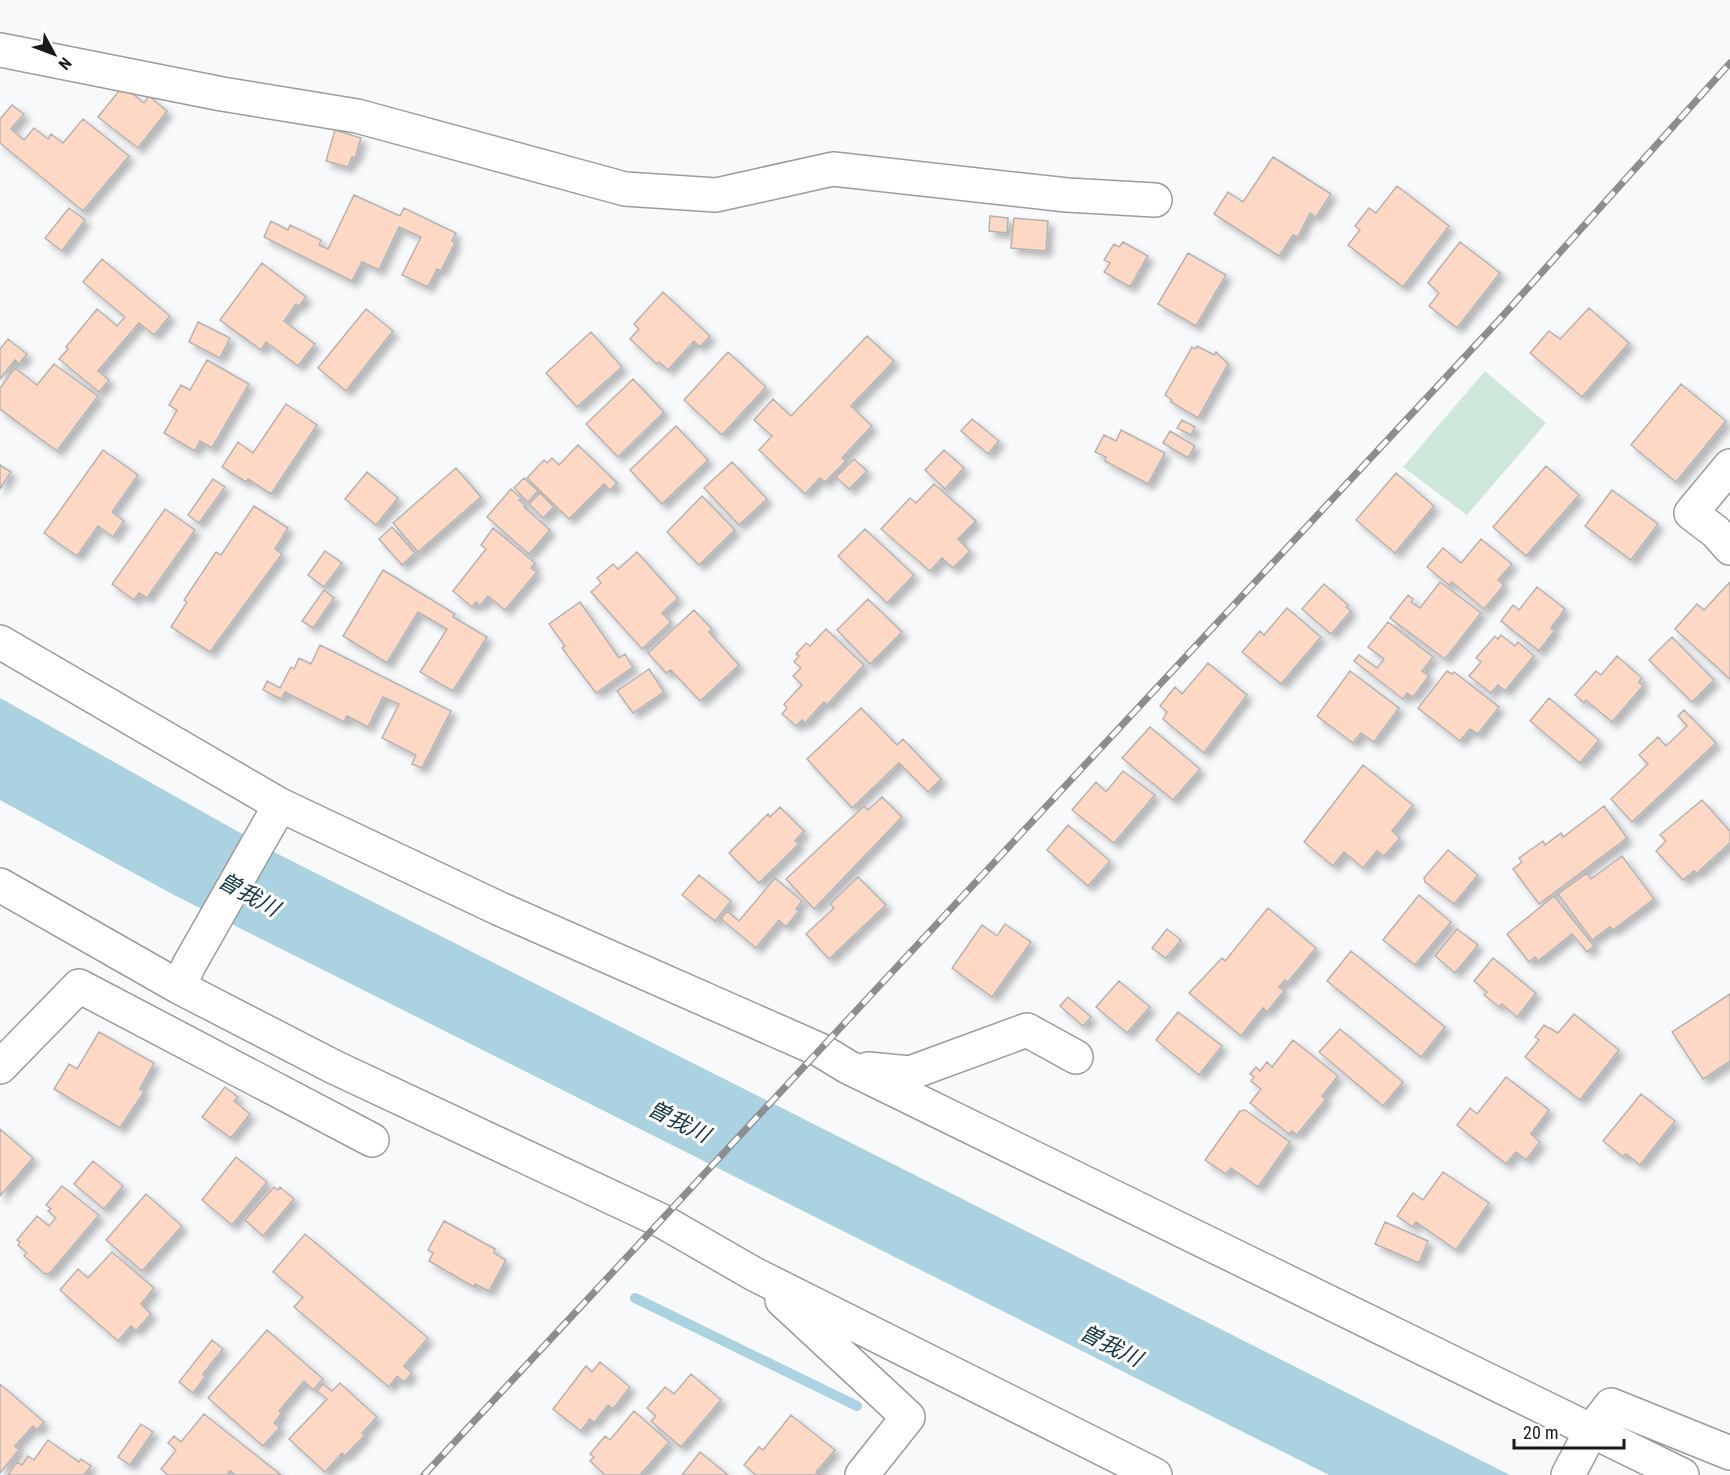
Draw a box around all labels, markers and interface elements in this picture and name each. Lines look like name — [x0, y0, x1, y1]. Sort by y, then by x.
north arrow — [24, 24, 84, 84]
text: N — [55, 54, 75, 73]
water label: 曽我川 — [214, 868, 285, 922]
water label: 曽我川 — [644, 1095, 716, 1148]
water label: 曽我川 — [1076, 1319, 1148, 1372]
scale bar — [1514, 1412, 1624, 1450]
text: 20 m — [1523, 1422, 1558, 1443]

